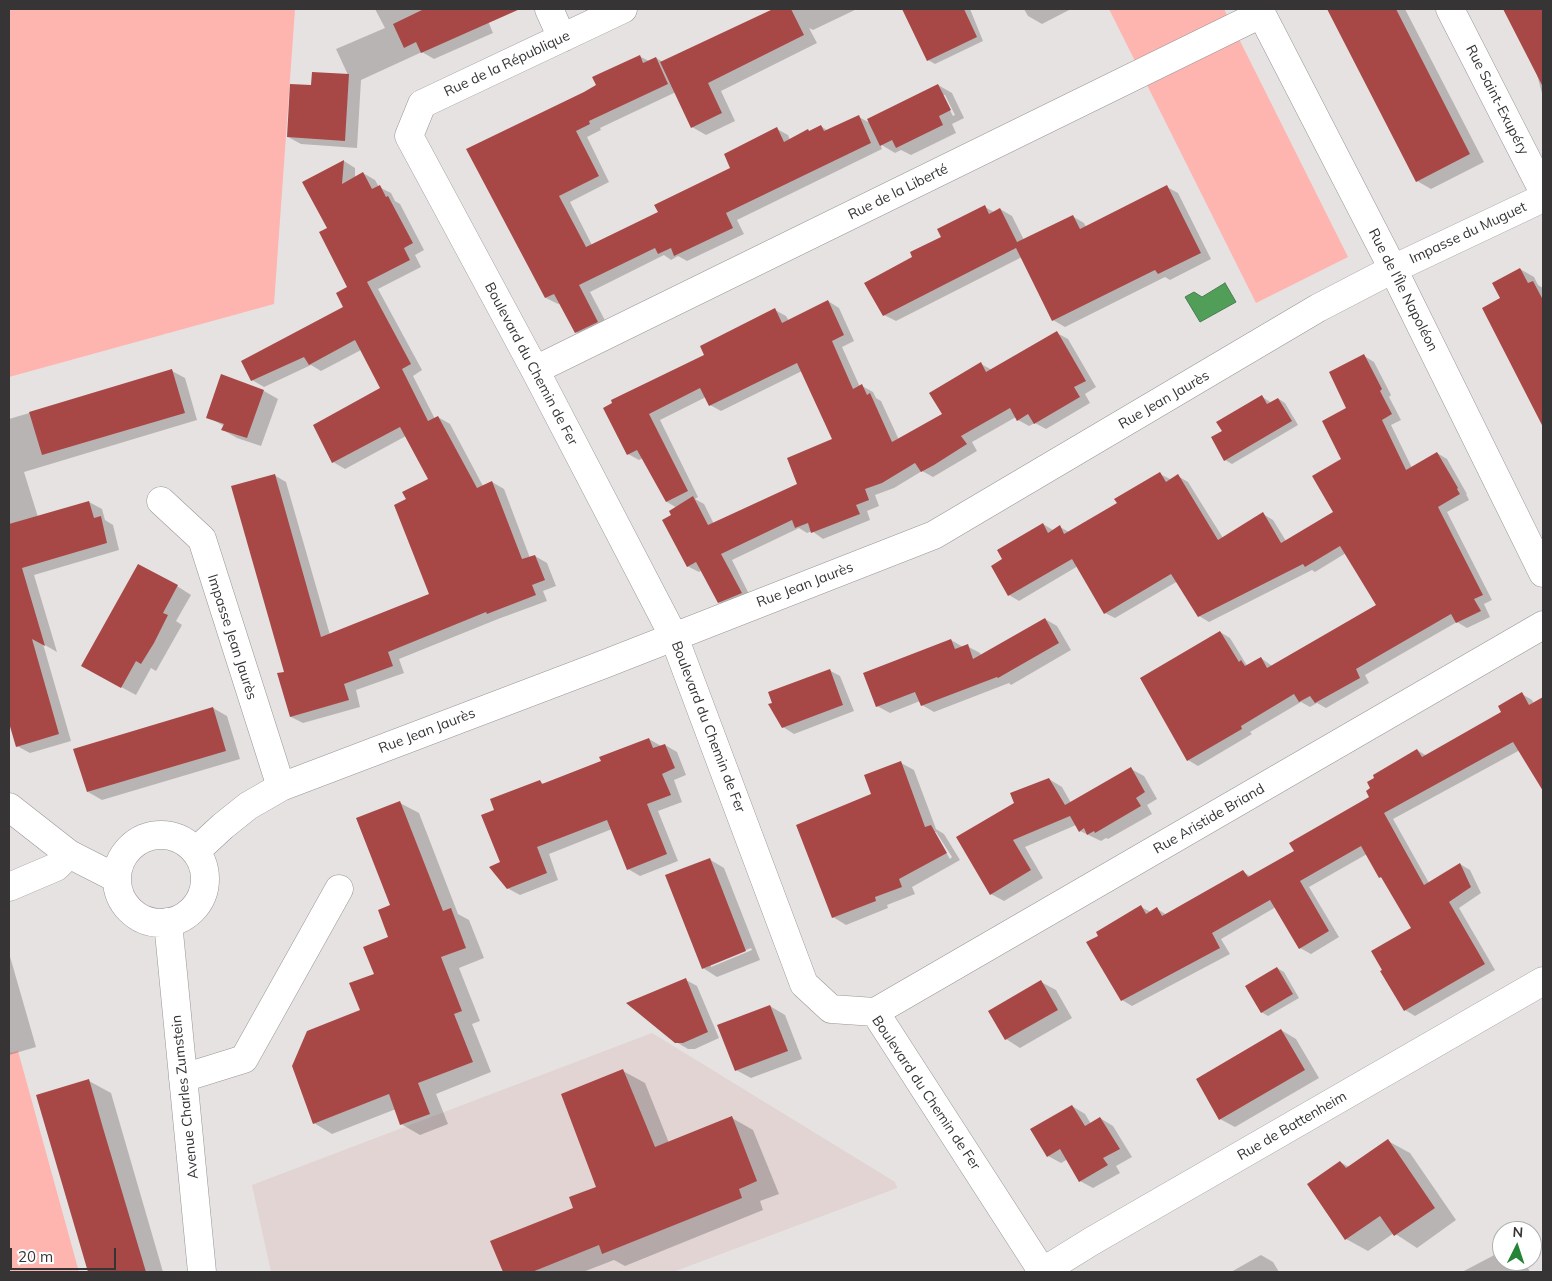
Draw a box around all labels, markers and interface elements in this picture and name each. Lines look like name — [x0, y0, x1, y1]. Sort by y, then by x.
street label: Rue de la République — [441, 27, 573, 101]
street label: Rue Saint-Exupéry — [1462, 42, 1532, 158]
street label: Rue de la Liberté — [845, 161, 951, 223]
street label: Impasse du Muguet — [1407, 199, 1529, 267]
street label: Rue de l'Île Napoléon — [1365, 226, 1441, 354]
street label: Boulevard du Chemin de Fer — [481, 280, 581, 448]
street label: Rue Jean Jaurès — [1116, 367, 1212, 433]
street label: Rue Jean Jaurès — [754, 559, 856, 611]
street label: Impasse Jean Jaurès — [204, 572, 260, 702]
street label: Boulevard du Chemin de Fer — [668, 639, 748, 815]
street label: Rue Jean Jaurès — [376, 705, 478, 757]
street label: Rue Aristide Briand — [1150, 780, 1268, 858]
street label: Boulevard du Chemin de Fer — [868, 1013, 984, 1173]
street label: Avenue Charles Zumstein — [168, 1014, 202, 1180]
street label: Rue de Battenheim — [1234, 1088, 1350, 1164]
north arrow — [1492, 1221, 1542, 1271]
text: N — [1512, 1223, 1524, 1241]
scale bar — [12, 1238, 119, 1270]
text: 20 m — [18, 1247, 53, 1266]

